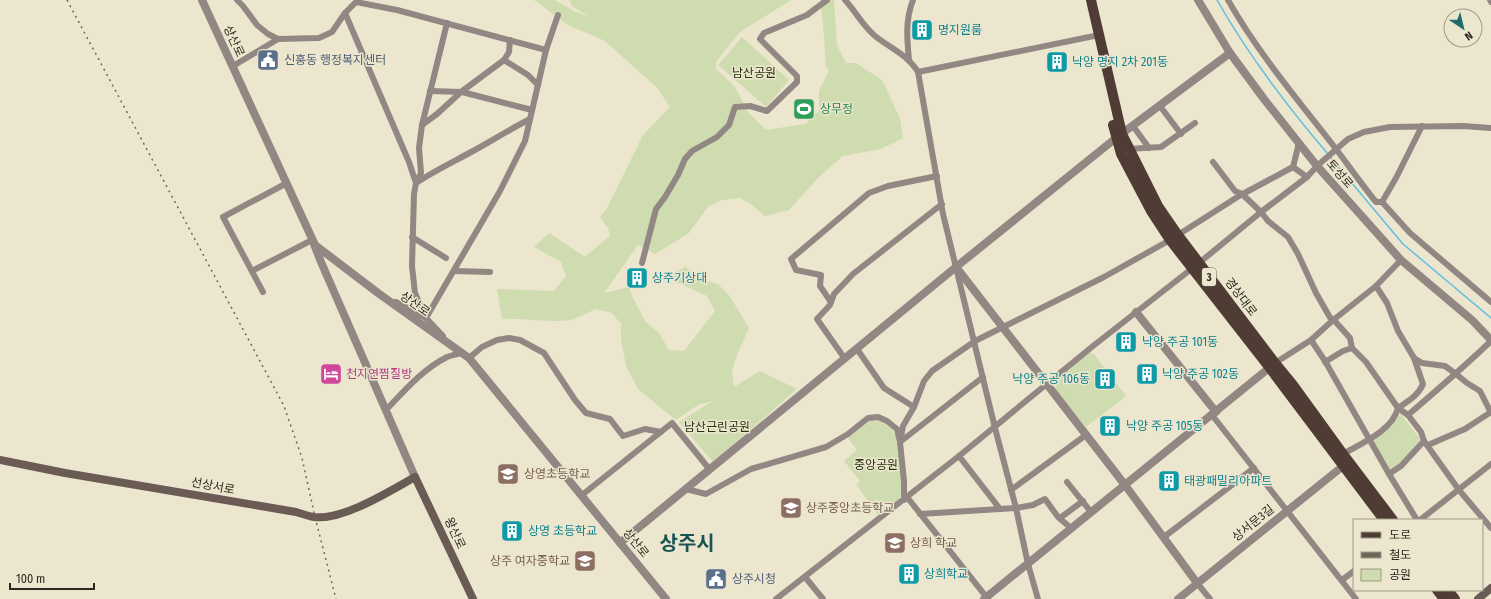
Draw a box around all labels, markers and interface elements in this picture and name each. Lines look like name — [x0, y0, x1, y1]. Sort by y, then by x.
north arrow — [1443, 8, 1483, 48]
building icon: 명지원룸 — [909, 17, 935, 43]
street label: 상산로 — [221, 23, 247, 59]
place label: 명지원룸 — [938, 23, 982, 37]
text: N — [1462, 29, 1475, 43]
public building icon: 신흥동 행정복지센터 — [255, 47, 281, 73]
building icon: 낙양 명지 2차 201동 — [1044, 49, 1070, 75]
place label: 신흥동 행정복지센터 — [284, 53, 386, 67]
place label: 낙양 명지 2차 201동 — [1072, 55, 1168, 69]
park label: 남산공원 — [732, 66, 776, 80]
sports icon: 상무정 — [791, 96, 817, 122]
place label: 상무정 — [820, 102, 853, 116]
street label: 토성로 — [1324, 157, 1356, 191]
building icon: 상주기상대 — [624, 265, 650, 291]
road number: 3 — [1202, 268, 1216, 286]
place label: 상주기상대 — [652, 271, 707, 285]
street label: 경상대로 — [1222, 275, 1260, 319]
street label: 상산로 — [397, 289, 433, 319]
building icon: 낙양 주공 101동 — [1113, 329, 1139, 355]
place label: 낙양 주공 101동 — [1142, 335, 1218, 349]
hotel icon: 천지연찜질방 — [318, 361, 344, 387]
building icon: 낙양 주공 102동 — [1134, 361, 1160, 387]
building icon: 낙양 주공 106동 — [1092, 366, 1118, 392]
place label: 천지연찜질방 — [346, 367, 412, 381]
place label: 낙양 주공 102동 — [1162, 367, 1239, 381]
place label: 낙양 주공 106동 — [1012, 372, 1090, 386]
building icon: 낙양 주공 105동 — [1097, 413, 1123, 439]
place label: 낙양 주공 105동 — [1126, 419, 1203, 433]
park label: 남산근린공원 — [684, 420, 750, 434]
park label: 중앙공원 — [854, 458, 898, 472]
school or university icon: 상영초등학교 — [495, 461, 521, 487]
place label: 상영초등학교 — [524, 467, 590, 481]
building icon: 태광패밀리아파트 — [1156, 468, 1182, 494]
place label: 태광패밀리아파트 — [1184, 474, 1272, 488]
street label: 선상서로 — [190, 475, 236, 497]
school or university icon: 상주중앙초등학교 — [778, 495, 804, 521]
place label: 상주중앙초등학교 — [806, 501, 894, 515]
street label: 상서문3길 — [1229, 502, 1277, 544]
street label: 왕산로 — [442, 515, 468, 551]
building icon: 상영 초등학교 — [499, 518, 525, 544]
legend — [1353, 519, 1483, 591]
place label: 상영 초등학교 — [528, 524, 597, 538]
street label: 상산로 — [620, 526, 652, 560]
text: 도로 — [1389, 528, 1411, 542]
school or university icon: 상희 학교 — [882, 530, 908, 556]
district label: 상주시 — [659, 531, 715, 555]
place label: 상희 학교 — [910, 536, 957, 550]
school or university icon: 상주 여자중학교 — [572, 548, 598, 574]
text: 철도 — [1389, 548, 1411, 562]
place label: 상주 여자중학교 — [490, 554, 570, 568]
building icon: 상희학교 — [896, 561, 922, 587]
scale bar — [10, 565, 94, 591]
public building icon: 상주시청 — [703, 566, 729, 592]
place label: 상희학교 — [924, 567, 968, 581]
text: 공원 — [1389, 568, 1411, 582]
text: 100 m — [16, 572, 45, 586]
place label: 상주시청 — [732, 572, 776, 586]

